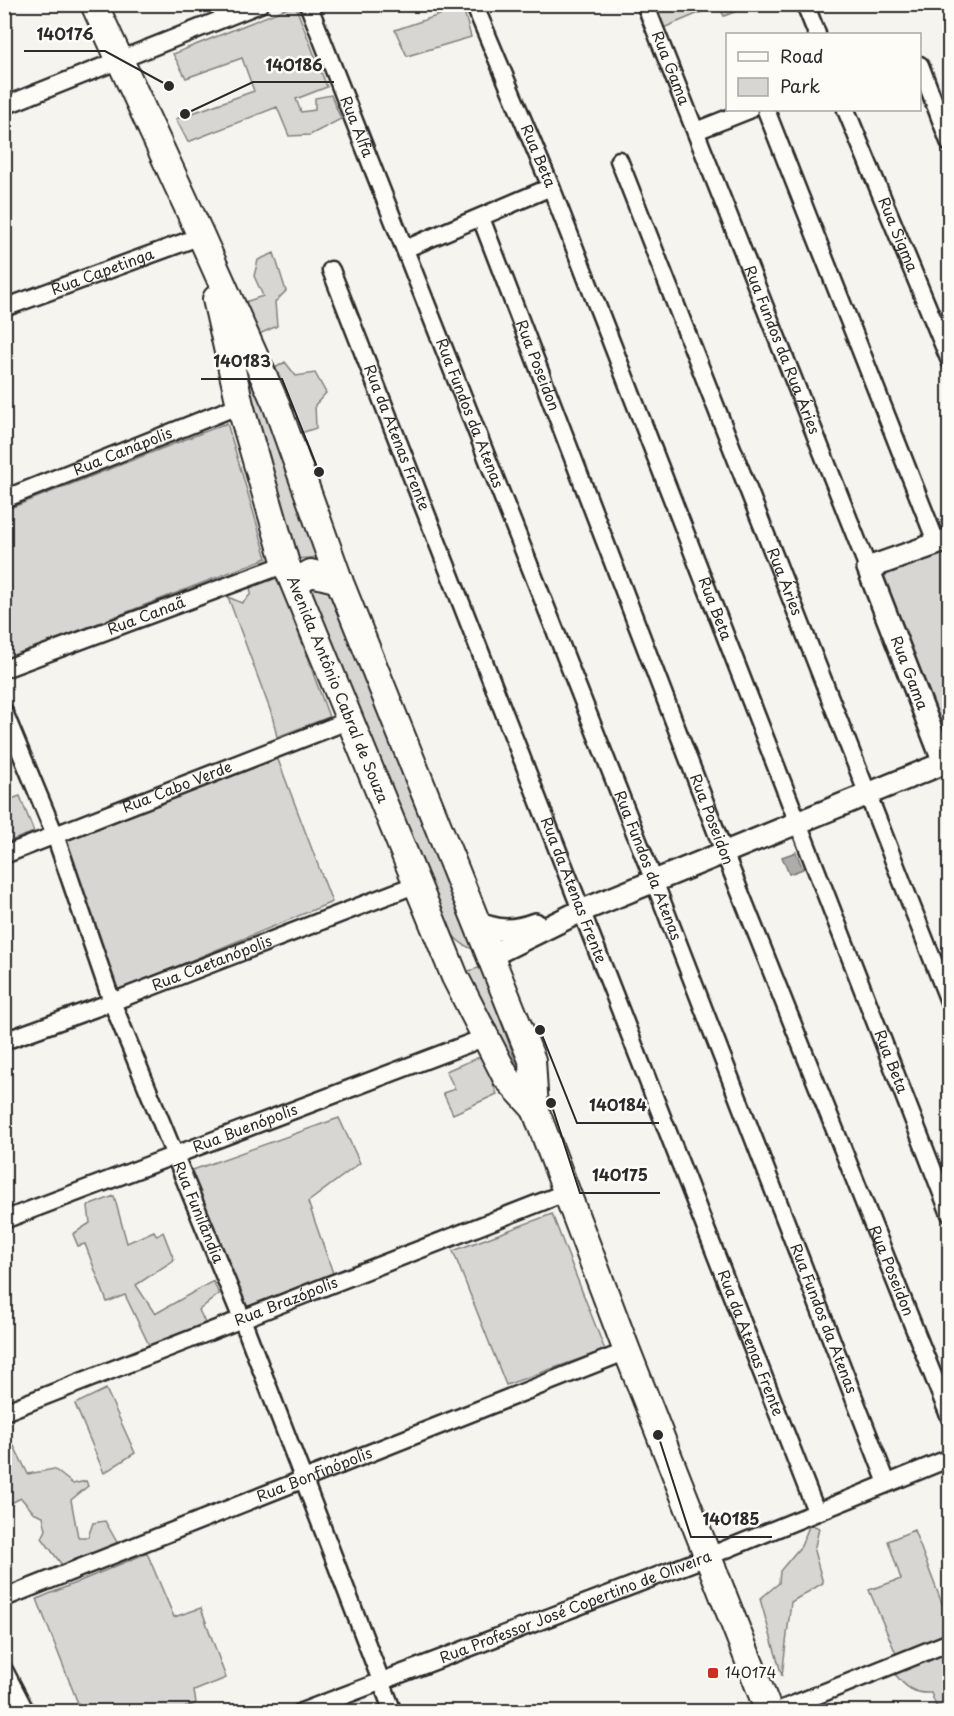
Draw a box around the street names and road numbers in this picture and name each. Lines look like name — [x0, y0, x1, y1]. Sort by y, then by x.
street label: Rua Gama — [647, 27, 697, 109]
street label: Rua Alfa — [335, 92, 381, 161]
street label: Rua Beta — [516, 120, 563, 191]
street label: Rua Sigma — [873, 193, 925, 276]
street label: Rua Capetinga — [47, 241, 157, 300]
street label: Rua Fundos da Rua Áries — [739, 262, 827, 437]
street label: Rua Poseidon — [511, 316, 567, 414]
street label: Rua Fundos da Atenas — [431, 335, 511, 491]
street label: Rua da Atenas Frente — [359, 361, 437, 514]
street label: Rua Canápolis — [69, 420, 175, 480]
street label: Rua Áries — [762, 544, 810, 619]
street label: Avenida Antônio Cabral de Souza — [282, 572, 396, 807]
street label: Rua Beta — [693, 573, 739, 644]
street label: Rua Canaã — [104, 589, 189, 640]
street label: Rua Gama — [886, 632, 935, 713]
street label: Rua Cabo Verde — [119, 754, 235, 818]
street label: Rua Poseidon — [685, 770, 741, 868]
street label: Rua Fundos da Atenas — [609, 787, 689, 943]
street label: Rua da Atenas Frente — [536, 813, 614, 966]
street label: Rua Caetanópolis — [148, 928, 275, 996]
street label: Rua Beta — [869, 1026, 915, 1097]
street label: Rua Buenópolis — [189, 1097, 301, 1157]
street label: Rua Funilândia — [168, 1157, 231, 1267]
street label: Rua Poseidon — [864, 1222, 921, 1319]
street label: Rua Fundos da Atenas — [785, 1240, 864, 1397]
street label: Rua da Atenas Frente — [713, 1266, 791, 1419]
street label: Rua Brazópolis — [231, 1270, 341, 1331]
street label: Rua Bonfinópolis — [253, 1440, 375, 1507]
street label: Rua Professor José Copertino de Oliveira — [436, 1543, 714, 1668]

